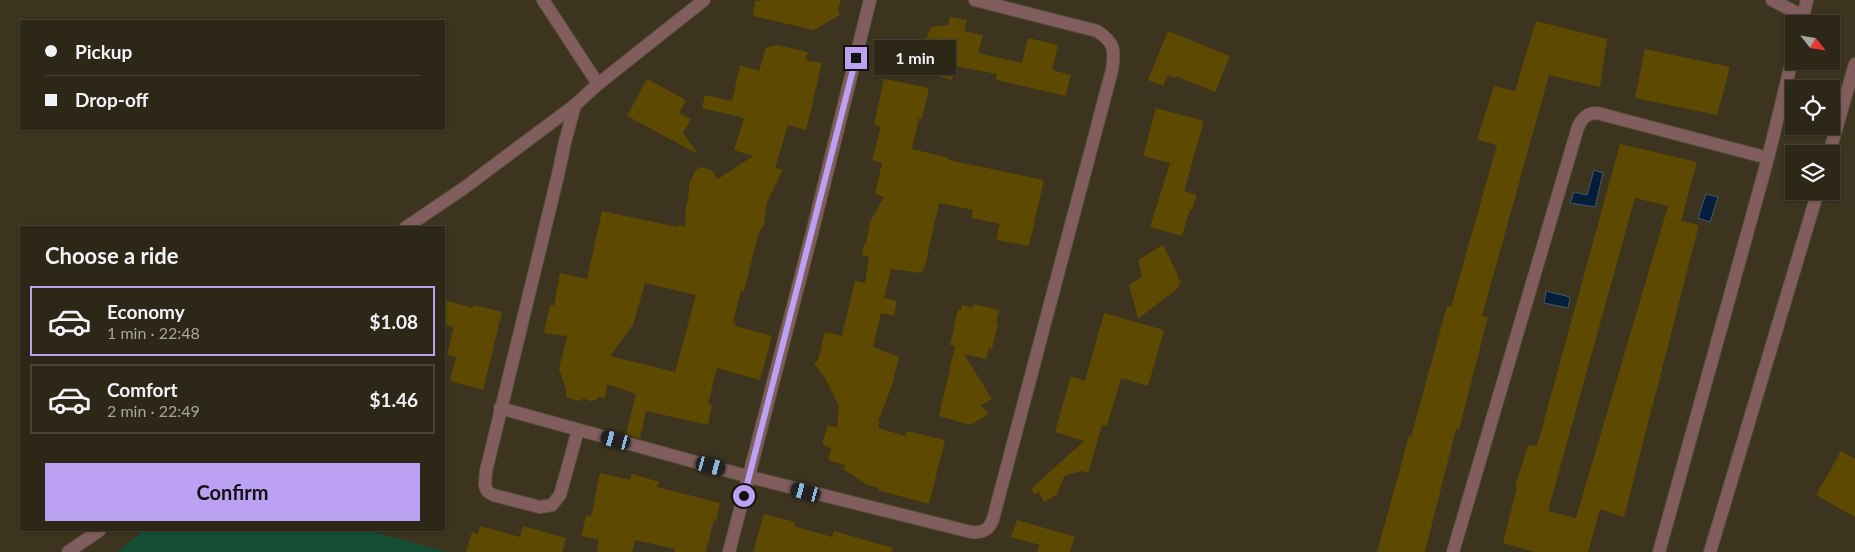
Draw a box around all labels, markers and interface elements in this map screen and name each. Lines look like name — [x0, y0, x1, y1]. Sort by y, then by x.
north arrow — [1785, 15, 1840, 70]
map controls — [1785, 15, 1840, 200]
text: Pickup — [75, 40, 132, 63]
callout: 1 min — [874, 40, 956, 76]
route end — [845, 47, 867, 69]
text: 1 min — [895, 48, 935, 67]
button: locate — [1785, 80, 1840, 135]
text: Drop-off — [75, 88, 149, 111]
button: layers — [1785, 145, 1840, 200]
text: Choose a ride — [45, 242, 179, 269]
icon: car — [47, 299, 92, 344]
text: Economy — [107, 300, 185, 323]
text: $1.08 — [369, 310, 418, 333]
text: 1 min · 22:48 — [107, 323, 200, 342]
icon: car — [47, 377, 92, 422]
text: Comfort — [107, 378, 178, 401]
text: $1.46 — [369, 388, 418, 411]
text: 2 min · 22:49 — [107, 401, 200, 420]
car — [599, 429, 632, 451]
car — [694, 455, 727, 477]
button: Confirm — [45, 463, 420, 521]
car — [789, 481, 822, 503]
route start — [733, 485, 755, 507]

